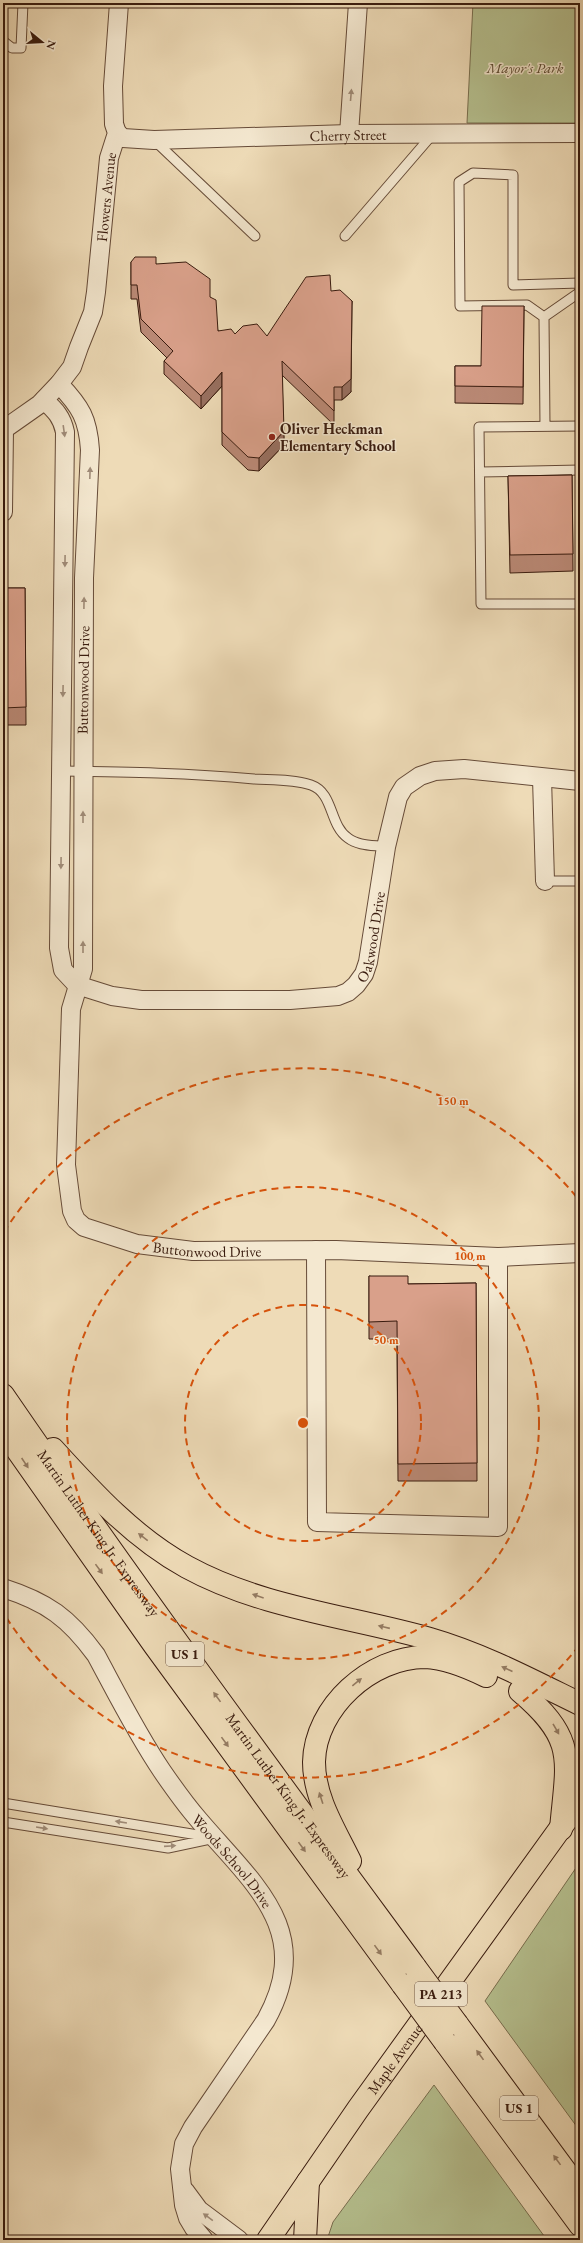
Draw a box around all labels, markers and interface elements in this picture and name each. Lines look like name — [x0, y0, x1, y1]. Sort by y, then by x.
north arrow — [22, 22, 62, 62]
text: N — [43, 39, 60, 52]
park label: Mayor's Park — [486, 58, 564, 77]
one-way arrow — [347, 89, 354, 101]
street label: Cherry Street — [309, 124, 387, 145]
street label: Flowers Avenue — [91, 149, 120, 243]
place label: Oliver Heckman Elementary School — [280, 419, 397, 455]
one-way arrow — [61, 425, 67, 438]
marker: Oliver Heckman Elementary School — [267, 432, 277, 442]
one-way arrow — [86, 467, 93, 479]
one-way arrow — [62, 555, 68, 568]
one-way arrow — [81, 596, 87, 609]
street label: Buttonwood Drive — [73, 625, 93, 734]
one-way arrow — [60, 685, 66, 698]
one-way arrow — [80, 810, 86, 823]
one-way arrow — [58, 857, 64, 870]
street label: Oakwood Drive — [352, 890, 388, 986]
one-way arrow — [80, 940, 86, 953]
text: 150 m — [437, 1093, 469, 1109]
street label: Buttonwood Drive — [152, 1237, 262, 1261]
text: 100 m — [454, 1248, 486, 1264]
text: 50 m — [373, 1332, 399, 1348]
centre of rings — [296, 1416, 310, 1430]
street label: Martin Luther King Jr. Expressway — [34, 1445, 165, 1620]
one-way arrow — [21, 1457, 29, 1468]
one-way arrow — [138, 1532, 149, 1541]
one-way arrow — [95, 1564, 103, 1575]
one-way arrow — [252, 1593, 264, 1599]
one-way arrow — [378, 1624, 390, 1630]
road number: US 1 — [166, 1642, 204, 1666]
one-way arrow — [501, 1666, 512, 1672]
one-way arrow — [352, 1678, 363, 1687]
one-way arrow — [213, 1692, 221, 1703]
street label: Martin Luther King Jr. Expressway — [222, 1709, 356, 1882]
one-way arrow — [553, 1723, 560, 1735]
one-way arrow — [221, 1737, 229, 1748]
one-way arrow — [318, 1792, 324, 1804]
street label: Woods School Drive — [188, 1810, 277, 1911]
one-way arrow — [115, 1819, 127, 1825]
one-way arrow — [35, 1825, 48, 1831]
one-way arrow — [298, 1842, 306, 1852]
one-way arrow — [164, 1843, 176, 1850]
one-way arrow — [373, 1944, 382, 1955]
road number: PA 213 — [415, 1982, 467, 2006]
street label: Maple Avenue — [363, 2020, 426, 2098]
one-way arrow — [476, 2050, 484, 2061]
road number: US 1 — [500, 2096, 538, 2120]
one-way arrow — [553, 2155, 561, 2165]
one-way arrow — [202, 2213, 213, 2221]

